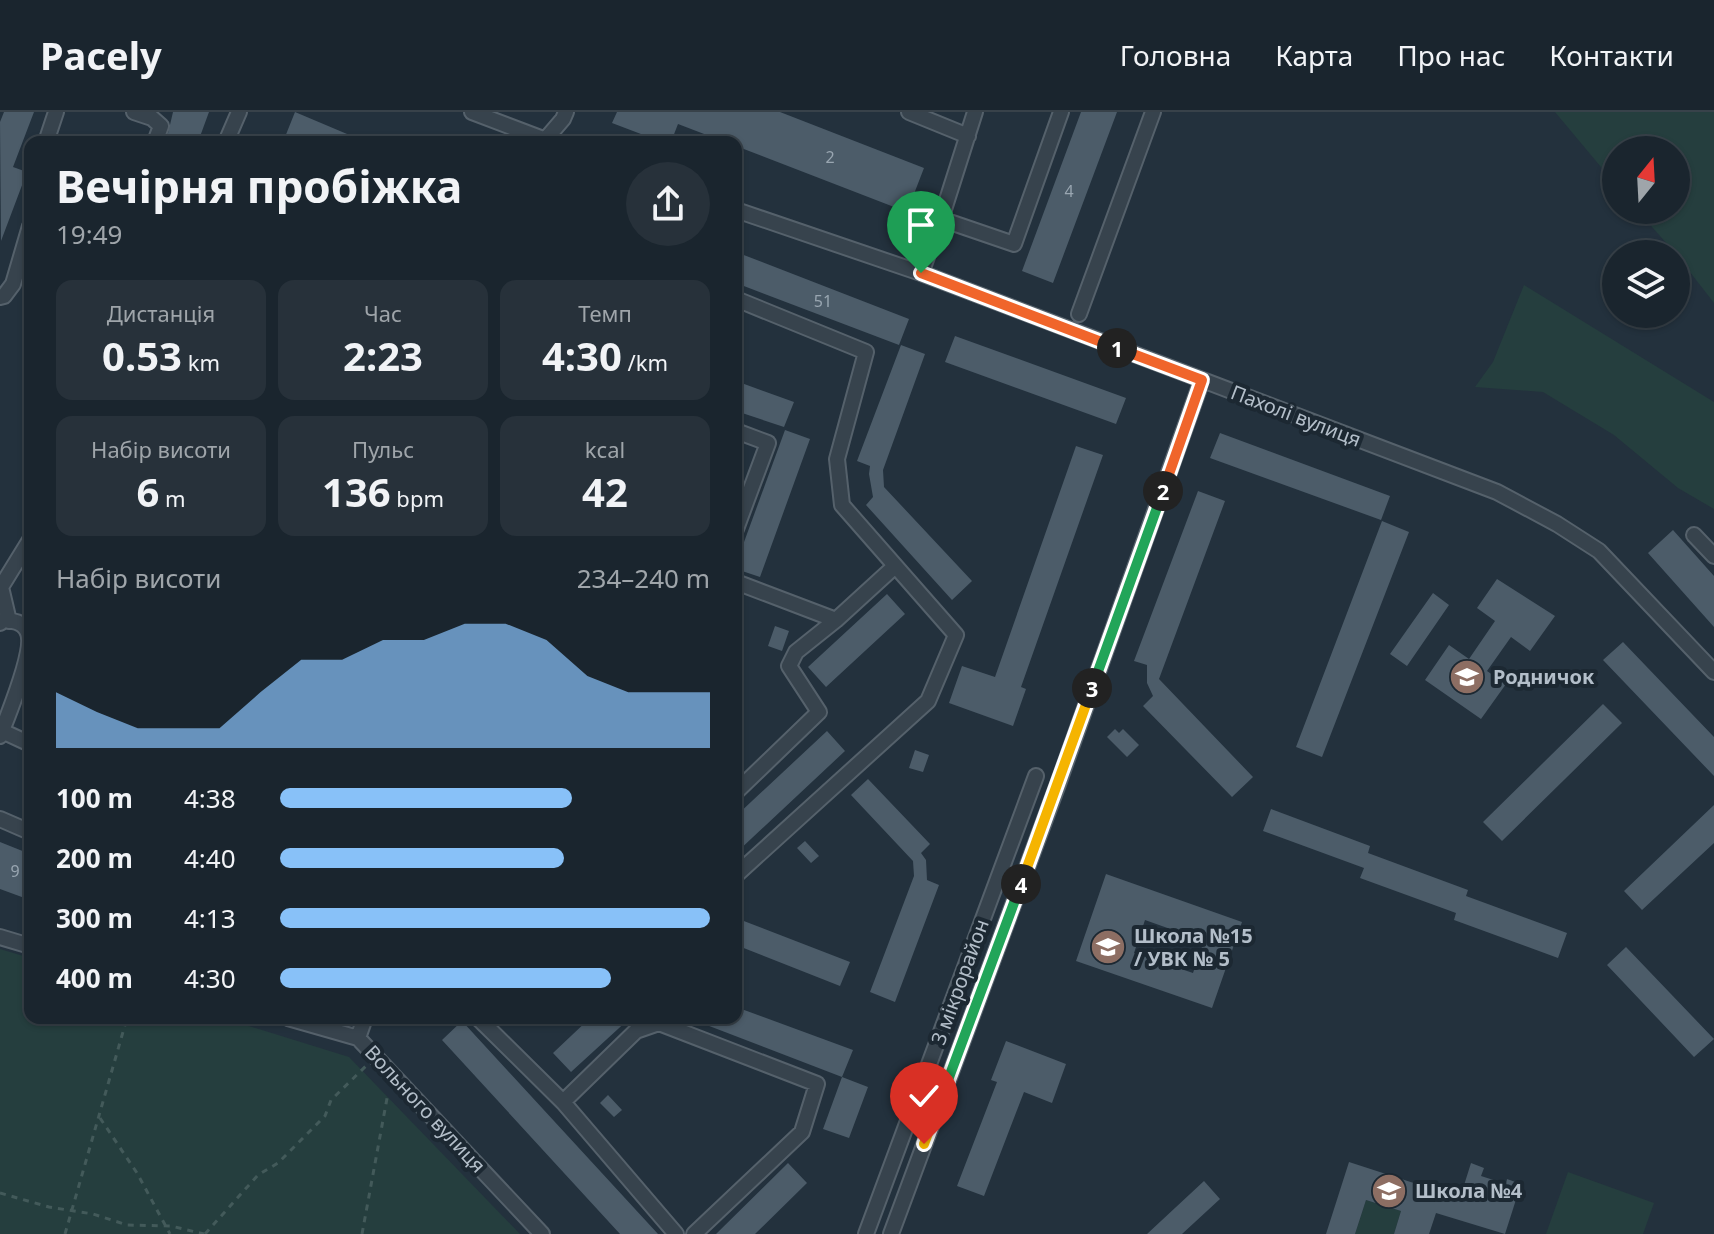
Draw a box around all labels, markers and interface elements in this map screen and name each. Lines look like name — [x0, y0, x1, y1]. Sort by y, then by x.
text: Pacely — [40, 29, 162, 81]
text: Головна — [1120, 36, 1231, 74]
text: Карта — [1275, 36, 1353, 74]
text: Про нас — [1397, 36, 1505, 74]
text: Контакти — [1549, 36, 1674, 74]
north arrow — [1602, 136, 1690, 224]
map controls — [1602, 136, 1690, 328]
house number: 2 — [825, 146, 835, 168]
text: Вечірня пробіжка — [56, 156, 462, 216]
button: share — [626, 162, 710, 246]
house number: 4 — [1064, 180, 1074, 202]
pin — [887, 191, 955, 273]
icon: arrive — [899, 203, 943, 247]
text: 19:49 — [56, 216, 122, 252]
button: layers — [1602, 240, 1690, 328]
house number: 51 — [814, 290, 832, 312]
text: Дистанція — [107, 298, 215, 328]
text: Час — [364, 298, 402, 328]
text: Темп — [578, 298, 632, 328]
text: 0.53 — [102, 328, 182, 383]
text: 2:23 — [343, 328, 423, 383]
text: 4:30 — [542, 328, 622, 383]
pin: 1 — [1097, 328, 1137, 368]
text: 1 — [1111, 333, 1123, 363]
text: km — [182, 347, 220, 377]
text: /km — [622, 347, 668, 377]
street label: Пахолі вулиця — [1227, 378, 1365, 453]
text: Набір висоти — [91, 434, 231, 464]
text: Пульс — [352, 434, 414, 464]
text: kcal — [585, 434, 625, 464]
text: 6 — [136, 464, 159, 519]
text: 136 — [322, 464, 391, 519]
text: 42 — [582, 464, 628, 519]
pin: 2 — [1143, 471, 1183, 511]
text: 2 — [1157, 476, 1169, 506]
text: m — [159, 483, 186, 513]
text: bpm — [391, 483, 444, 513]
text: Набір висоти — [56, 560, 221, 596]
text: 234–240 m — [577, 560, 710, 596]
school or university icon: Родничок — [1448, 658, 1486, 696]
place label: Родничок — [1493, 663, 1595, 690]
pin: 3 — [1072, 668, 1112, 708]
text: 3 — [1086, 673, 1098, 703]
text: 100 m — [56, 780, 133, 816]
text: 4:38 — [184, 780, 236, 816]
text: 200 m — [56, 840, 133, 876]
text: 4:40 — [184, 840, 236, 876]
house number: 9 — [10, 860, 20, 882]
pin: 4 — [1001, 864, 1041, 904]
text: 4 — [1015, 869, 1027, 899]
text: 300 m — [56, 900, 133, 936]
text: 4:13 — [184, 900, 236, 936]
street label: 3 мікрорайон — [924, 915, 995, 1048]
place label: Школа №15 / УВК № 5 — [1134, 922, 1253, 972]
school or university icon: Школа №15 / УВК № 5 — [1089, 928, 1127, 966]
text: 400 m — [56, 960, 133, 996]
text: 4:30 — [184, 960, 236, 996]
street label: Вольного вулиця — [359, 1039, 492, 1178]
pin — [890, 1062, 958, 1144]
icon: check — [902, 1074, 946, 1118]
school or university icon: Школа №4 — [1370, 1172, 1408, 1210]
place label: Школа №4 — [1415, 1177, 1523, 1204]

